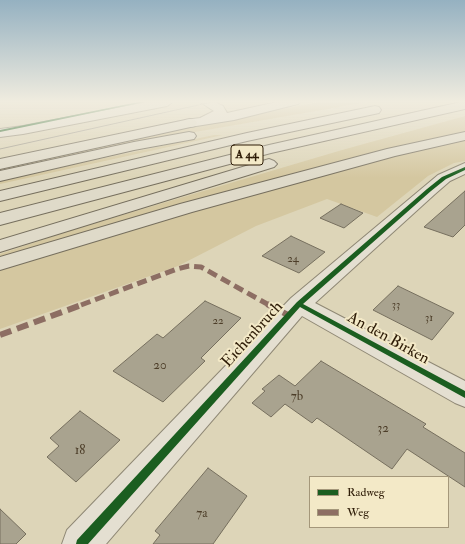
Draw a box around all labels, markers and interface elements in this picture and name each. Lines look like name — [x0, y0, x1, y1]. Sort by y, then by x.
road number: A 44 — [231, 145, 263, 165]
house number: 24 — [287, 253, 299, 267]
street label: Eichenbruch — [218, 298, 288, 372]
house number: 33 — [392, 299, 400, 313]
street label: An den Birken — [344, 309, 432, 369]
house number: 31 — [425, 312, 433, 326]
house number: 22 — [212, 315, 224, 329]
house number: 20 — [153, 358, 167, 374]
house number: 7b — [291, 389, 303, 405]
house number: 32 — [377, 421, 389, 437]
house number: 18 — [75, 443, 85, 459]
legend — [309, 476, 449, 528]
text: Radweg — [347, 485, 385, 500]
text: Weg — [347, 505, 369, 520]
house number: 7a — [196, 506, 208, 522]

